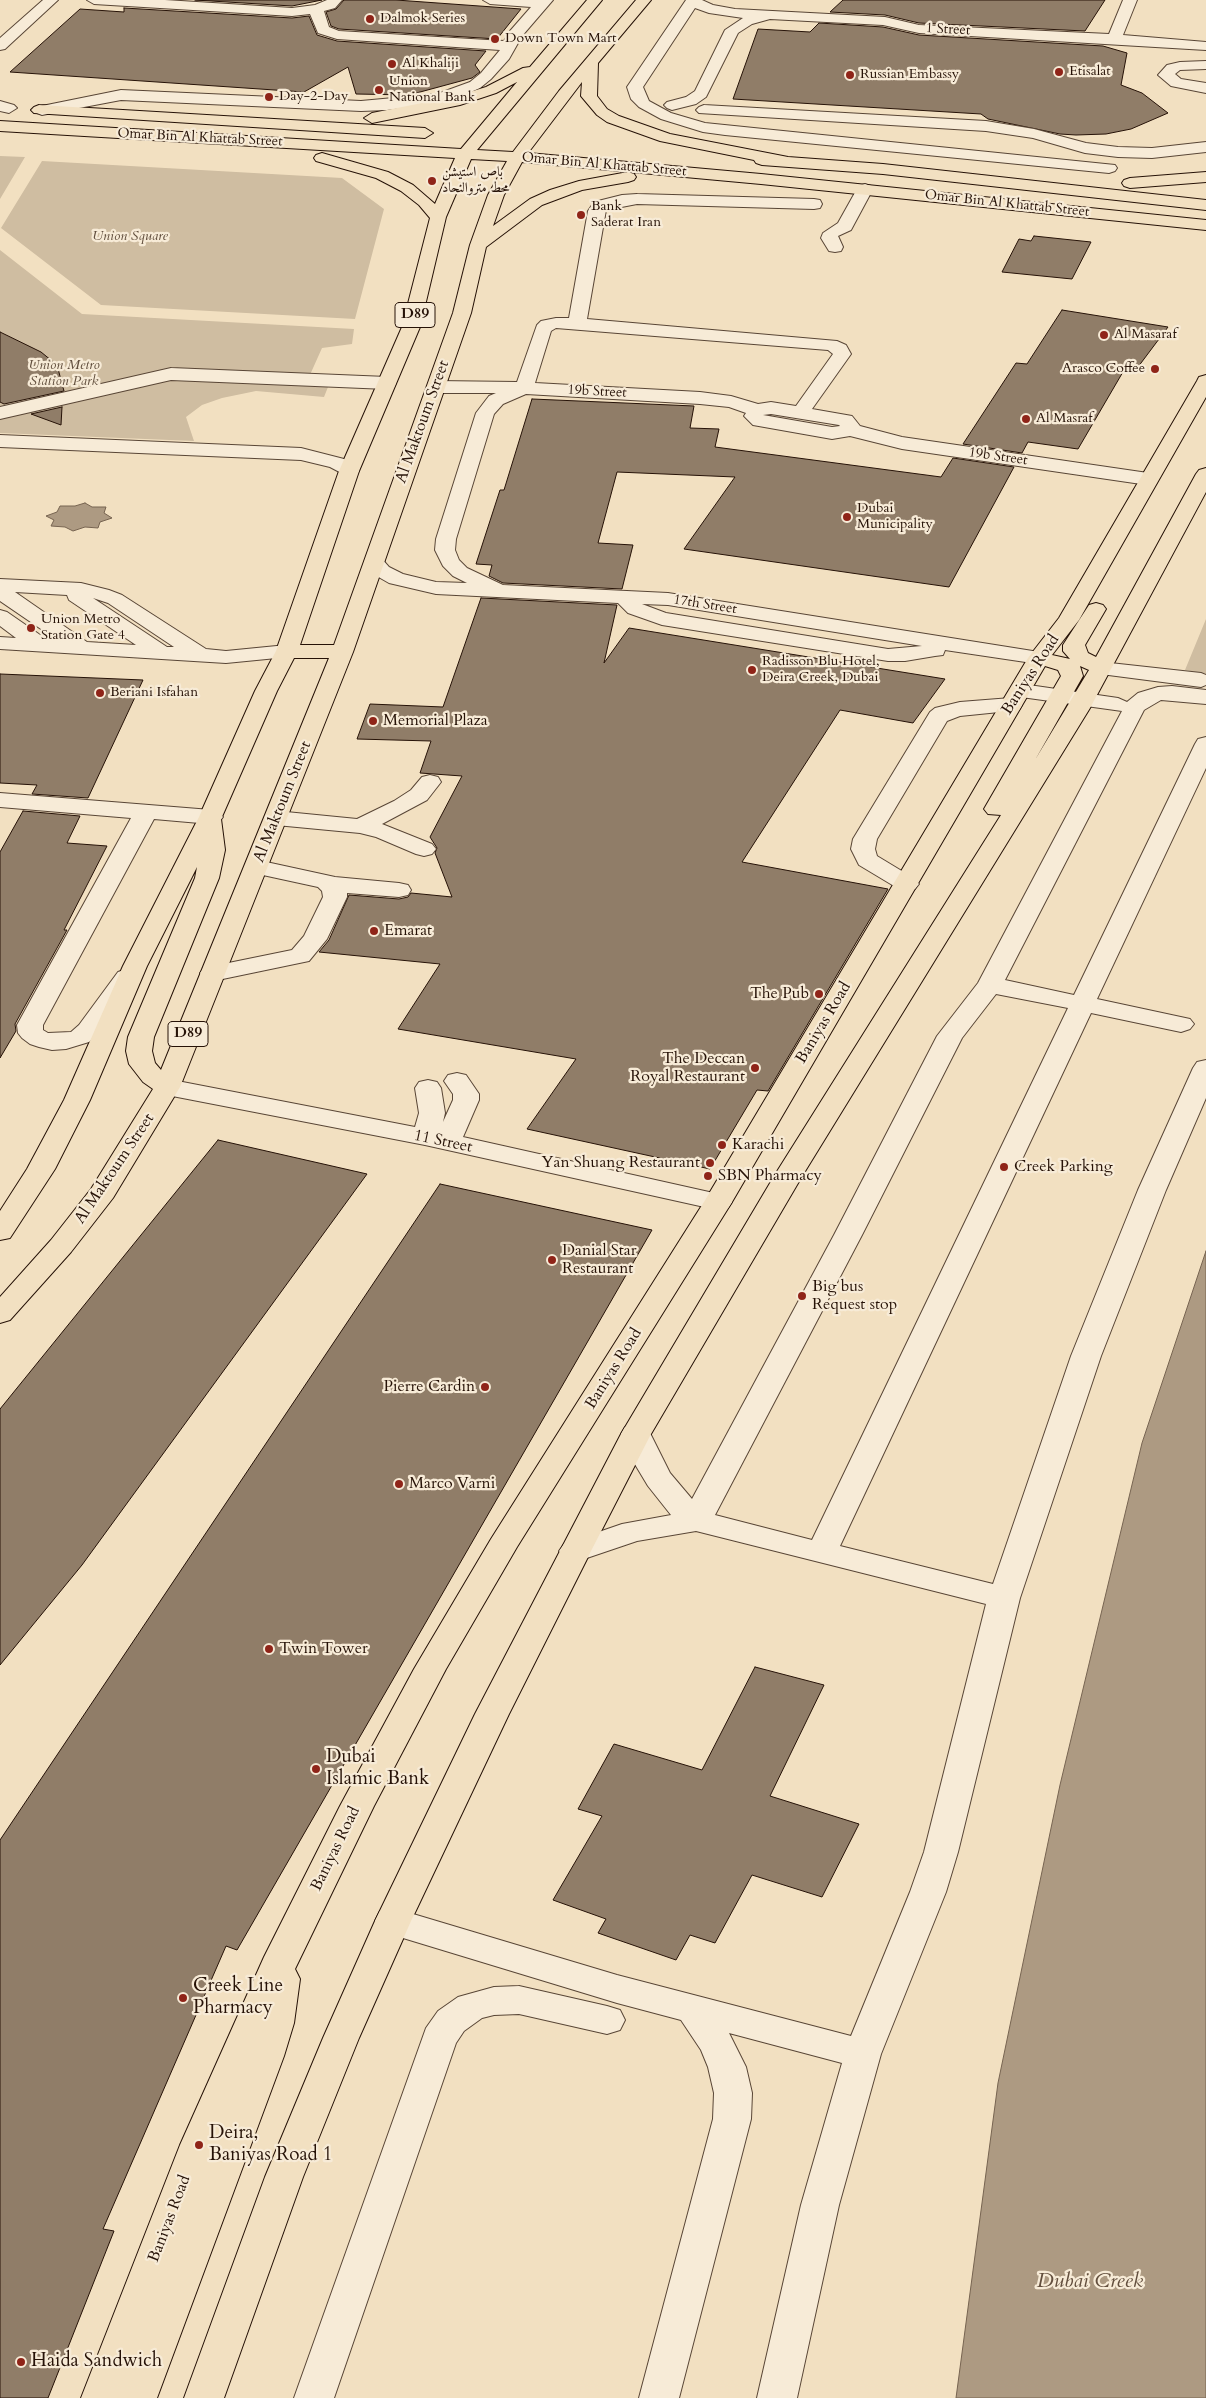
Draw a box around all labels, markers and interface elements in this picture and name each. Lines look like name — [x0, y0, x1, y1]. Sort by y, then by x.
place label: Dalmok Series — [380, 11, 465, 27]
marker: Dalmok Series — [364, 13, 376, 25]
street label: 1 Street — [925, 20, 971, 40]
place label: Down Town Mart — [505, 31, 616, 47]
marker: Down Town Mart — [489, 33, 501, 45]
place label: Al Khaliji — [402, 56, 459, 72]
marker: Al Khaliji — [386, 58, 398, 70]
place label: Etisalat — [1069, 64, 1111, 80]
marker: Etisalat — [1053, 66, 1065, 78]
place label: Russian Embassy — [860, 67, 959, 83]
marker: Russian Embassy — [844, 69, 856, 81]
place label: Union National Bank — [389, 74, 475, 106]
marker: Union National Bank — [373, 84, 385, 96]
place label: Day-2-Day — [279, 89, 348, 105]
marker: Day-2-Day — [263, 91, 275, 103]
street label: Omar Bin Al Khattab Street — [117, 125, 283, 151]
street label: Omar Bin Al Khattab Street — [521, 149, 687, 181]
place label: باص استيشن محط متروالنحاد — [442, 165, 509, 198]
marker: باص استيشن محط متروالنحاد — [426, 175, 438, 187]
street label: Omar Bin Al Khattab Street — [924, 187, 1090, 221]
place label: Bank Saderat Iran — [591, 199, 661, 232]
marker: Bank Saderat Iran — [575, 209, 587, 221]
park label: Union Square — [92, 229, 168, 245]
road number: D89 — [395, 302, 435, 328]
place label: Al Masaraf — [1114, 327, 1177, 343]
marker: Al Masaraf — [1098, 329, 1110, 341]
park label: Union Metro Station Park — [28, 358, 100, 391]
street label: Al Maktoum Street — [392, 358, 454, 486]
place label: Arasco Coffee — [1062, 361, 1145, 377]
marker: Arasco Coffee — [1149, 363, 1161, 375]
street label: 19b Street — [567, 382, 627, 402]
place label: Al Masraf — [1036, 411, 1093, 427]
marker: Al Masraf — [1020, 413, 1032, 425]
street label: 19b Street — [967, 445, 1029, 469]
place label: Dubai Municipality — [857, 501, 933, 534]
marker: Dubai Municipality — [841, 511, 853, 523]
street label: 17th Street — [672, 592, 738, 618]
place label: Union Metro Station Gate 4 — [41, 612, 125, 644]
marker: Union Metro Station Gate 4 — [25, 622, 37, 634]
street label: Baniyas Road — [998, 631, 1064, 719]
place label: Radisson Blu Hotel, Deira Creek, Dubai — [762, 654, 879, 686]
marker: Radisson Blu Hotel, Deira Creek, Dubai — [746, 664, 758, 676]
place label: Beriani Isfahan — [110, 685, 198, 701]
marker: Beriani Isfahan — [94, 687, 106, 699]
place label: Memorial Plaza — [383, 711, 488, 731]
marker: Memorial Plaza — [367, 715, 379, 727]
street label: Al Maktoum Street — [250, 739, 316, 865]
place label: Emarat — [384, 921, 432, 941]
marker: Emarat — [368, 925, 380, 937]
street label: Baniyas Road — [792, 979, 856, 1067]
place label: The Pub — [750, 984, 809, 1004]
marker: The Pub — [813, 988, 825, 1000]
road number: D89 — [168, 1022, 208, 1046]
place label: The Deccan Royal Restaurant — [630, 1049, 745, 1087]
marker: The Deccan Royal Restaurant — [749, 1062, 761, 1074]
street label: Al Maktoum Street — [71, 1110, 159, 1228]
street label: 11 Street — [412, 1126, 474, 1158]
place label: Karachi — [732, 1135, 784, 1155]
marker: Karachi — [716, 1139, 728, 1151]
place label: Yan Shuang Restaurant — [542, 1153, 700, 1173]
marker: Yan Shuang Restaurant — [704, 1157, 716, 1169]
place label: Creek Parking — [1014, 1157, 1113, 1177]
marker: Creek Parking — [998, 1161, 1010, 1173]
place label: SBN Pharmacy — [718, 1166, 822, 1186]
marker: SBN Pharmacy — [702, 1170, 714, 1182]
place label: Danial Star Restaurant — [562, 1241, 637, 1279]
marker: Danial Star Restaurant — [546, 1254, 558, 1266]
place label: Big bus Request stop — [812, 1277, 897, 1315]
marker: Big bus Request stop — [796, 1290, 808, 1302]
street label: Baniyas Road — [582, 1325, 646, 1413]
place label: Pierre Cardin — [383, 1377, 475, 1397]
marker: Pierre Cardin — [479, 1381, 491, 1393]
place label: Marco Varni — [409, 1474, 495, 1494]
marker: Marco Varni — [393, 1478, 405, 1490]
place label: Twin Tower — [279, 1639, 368, 1659]
marker: Twin Tower — [263, 1643, 275, 1655]
place label: Dubai Islamic Bank — [326, 1747, 429, 1791]
marker: Dubai Islamic Bank — [310, 1763, 322, 1775]
street label: Baniyas Road — [307, 1804, 365, 1894]
place label: Creek Line Pharmacy — [193, 1976, 283, 2020]
marker: Creek Line Pharmacy — [177, 1992, 189, 2004]
place label: Deira, Baniyas Road 1 — [209, 2123, 333, 2167]
marker: Deira, Baniyas Road 1 — [193, 2139, 205, 2151]
street label: Baniyas Road — [145, 2173, 195, 2265]
water label: Dubai Creek — [1037, 2269, 1143, 2295]
place label: Haida Sandwich — [31, 2351, 162, 2373]
marker: Haida Sandwich — [15, 2356, 27, 2368]

